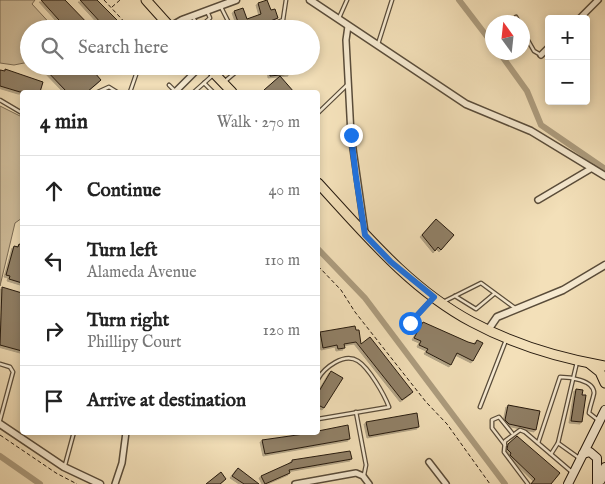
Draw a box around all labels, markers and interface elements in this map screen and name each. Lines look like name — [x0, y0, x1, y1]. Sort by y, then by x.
north arrow — [485, 15, 530, 60]
map controls — [545, 15, 590, 105]
button: + — [545, 15, 590, 60]
search box — [20, 20, 320, 75]
icon: search — [38, 34, 66, 62]
text: Search here — [78, 36, 169, 60]
button: − — [545, 60, 590, 105]
text: 4 min — [40, 109, 88, 136]
text: Walk · 270 m — [217, 113, 300, 133]
route end — [340, 124, 363, 147]
icon: ahead — [40, 177, 68, 205]
text: Continue — [87, 179, 161, 203]
text: 40 m — [268, 181, 300, 201]
text: Turn left — [87, 239, 158, 263]
icon: left — [40, 247, 68, 275]
text: 110 m — [264, 251, 300, 271]
text: Alameda Avenue — [87, 263, 197, 283]
text: Turn right — [87, 309, 169, 333]
route start — [399, 312, 422, 335]
icon: right — [40, 317, 68, 345]
text: 120 m — [263, 321, 300, 341]
text: Phillipy Court — [87, 333, 182, 353]
icon: arrive — [40, 387, 68, 415]
text: Arrive at destination — [87, 389, 246, 413]

